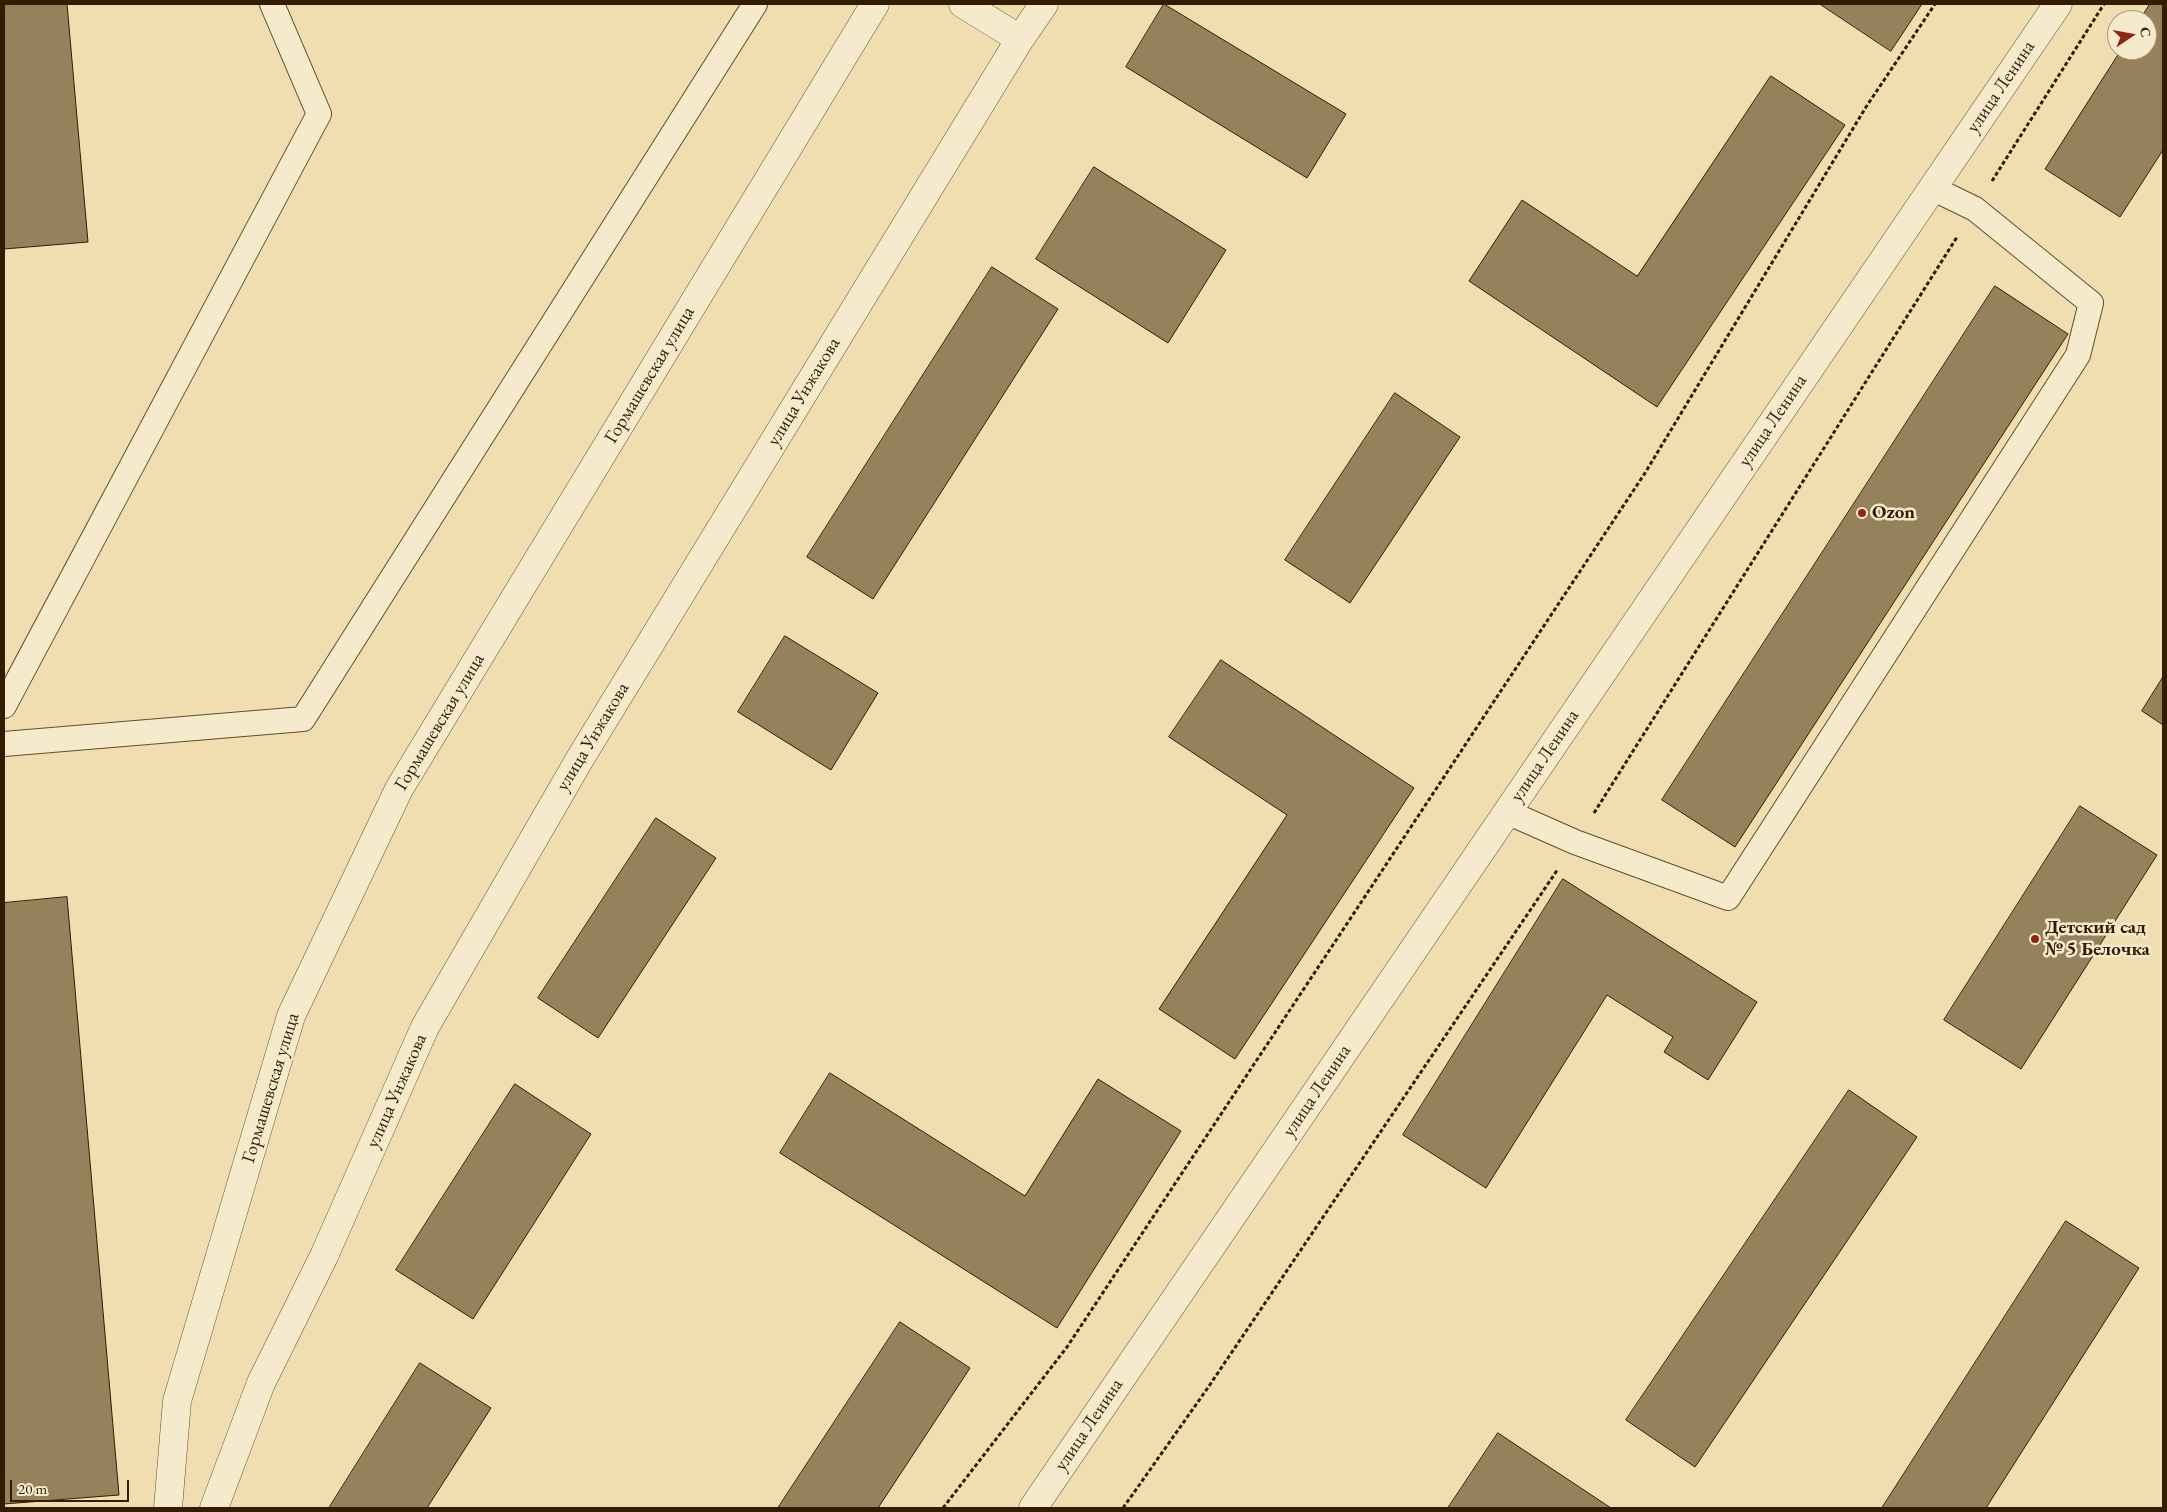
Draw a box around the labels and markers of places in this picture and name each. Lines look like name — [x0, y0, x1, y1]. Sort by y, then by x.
place label: Ozon — [1872, 502, 1915, 524]
marker: Ozon — [1856, 507, 1868, 519]
place label: Детский сад № 5 Белочка — [2045, 917, 2150, 961]
marker: Детский сад № 5 Белочка — [2029, 933, 2041, 945]

